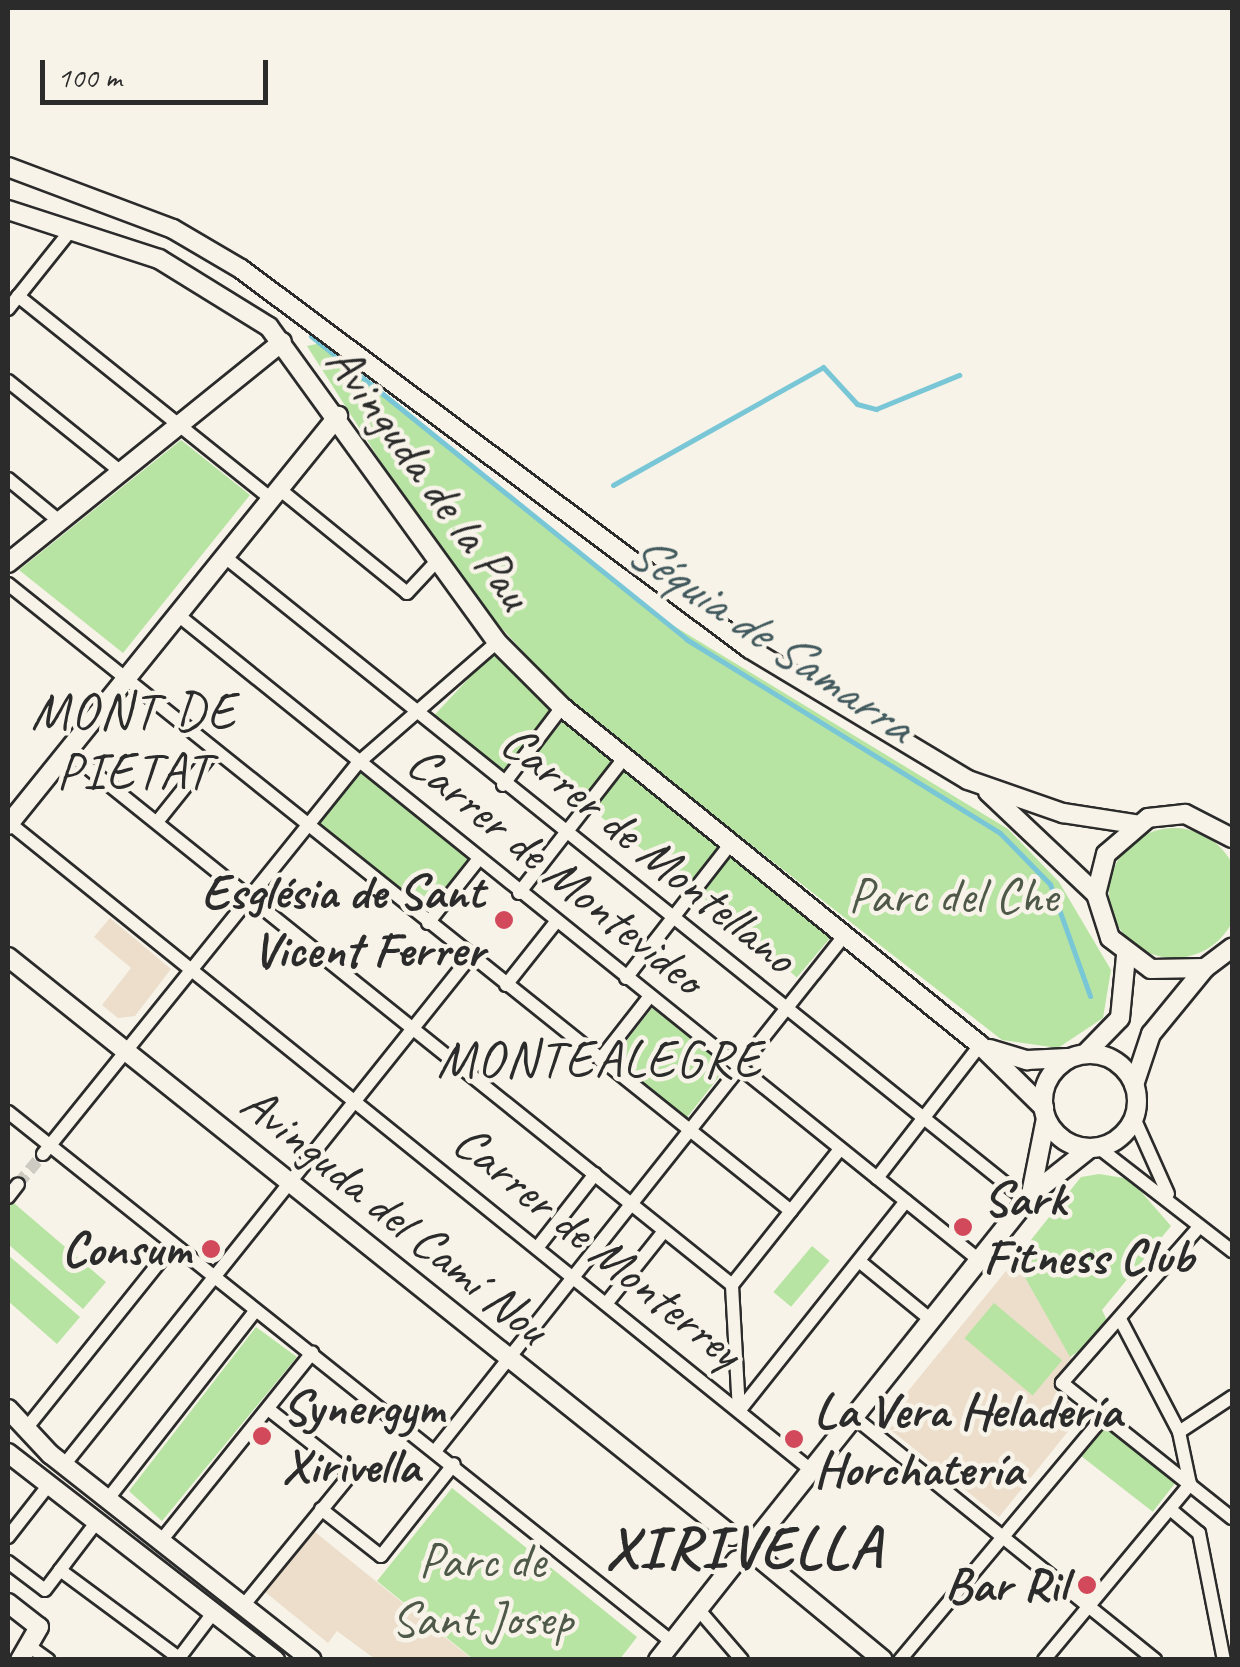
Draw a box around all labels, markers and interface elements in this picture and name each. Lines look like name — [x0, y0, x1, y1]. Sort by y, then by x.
scale bar — [45, 40, 272, 102]
text: 100 m — [57, 58, 122, 96]
street label: Avinguda de la Pau — [312, 332, 546, 622]
water label: Séquia de Samarra — [616, 520, 924, 756]
district label: MONT DE PIETAT — [32, 681, 236, 803]
street label: Carrer de Montellano — [489, 712, 809, 986]
street label: Carrer de Montevideo — [396, 732, 716, 1008]
place label: Església de Sant Vicent Ferrer — [202, 861, 484, 978]
park label: Parc del Che — [848, 866, 1058, 926]
marker: Església de Sant Vicent Ferrer — [493, 909, 515, 931]
district label: MONTEALEGRE — [438, 1029, 762, 1091]
street label: Avinguda del Camí Nou — [229, 1072, 561, 1358]
street label: Carrer de Monterrey — [442, 1111, 754, 1381]
place label: Sark Fitness Club — [983, 1168, 1194, 1286]
marker: Sark Fitness Club — [952, 1216, 974, 1238]
place label: Consum — [62, 1219, 191, 1279]
marker: Consum — [200, 1238, 222, 1260]
place label: Synergym Xirivella — [282, 1377, 444, 1494]
place label: La Vera Heladería Horchatería — [814, 1380, 1122, 1498]
marker: Synergym Xirivella — [251, 1425, 273, 1447]
marker: La Vera Heladería Horchatería — [783, 1428, 805, 1450]
district label: XIRIVELLA — [607, 1511, 881, 1583]
park label: Parc de Sant Josep — [391, 1530, 573, 1648]
place label: Bar Ril — [943, 1555, 1067, 1615]
marker: Bar Ril — [1076, 1574, 1098, 1596]

